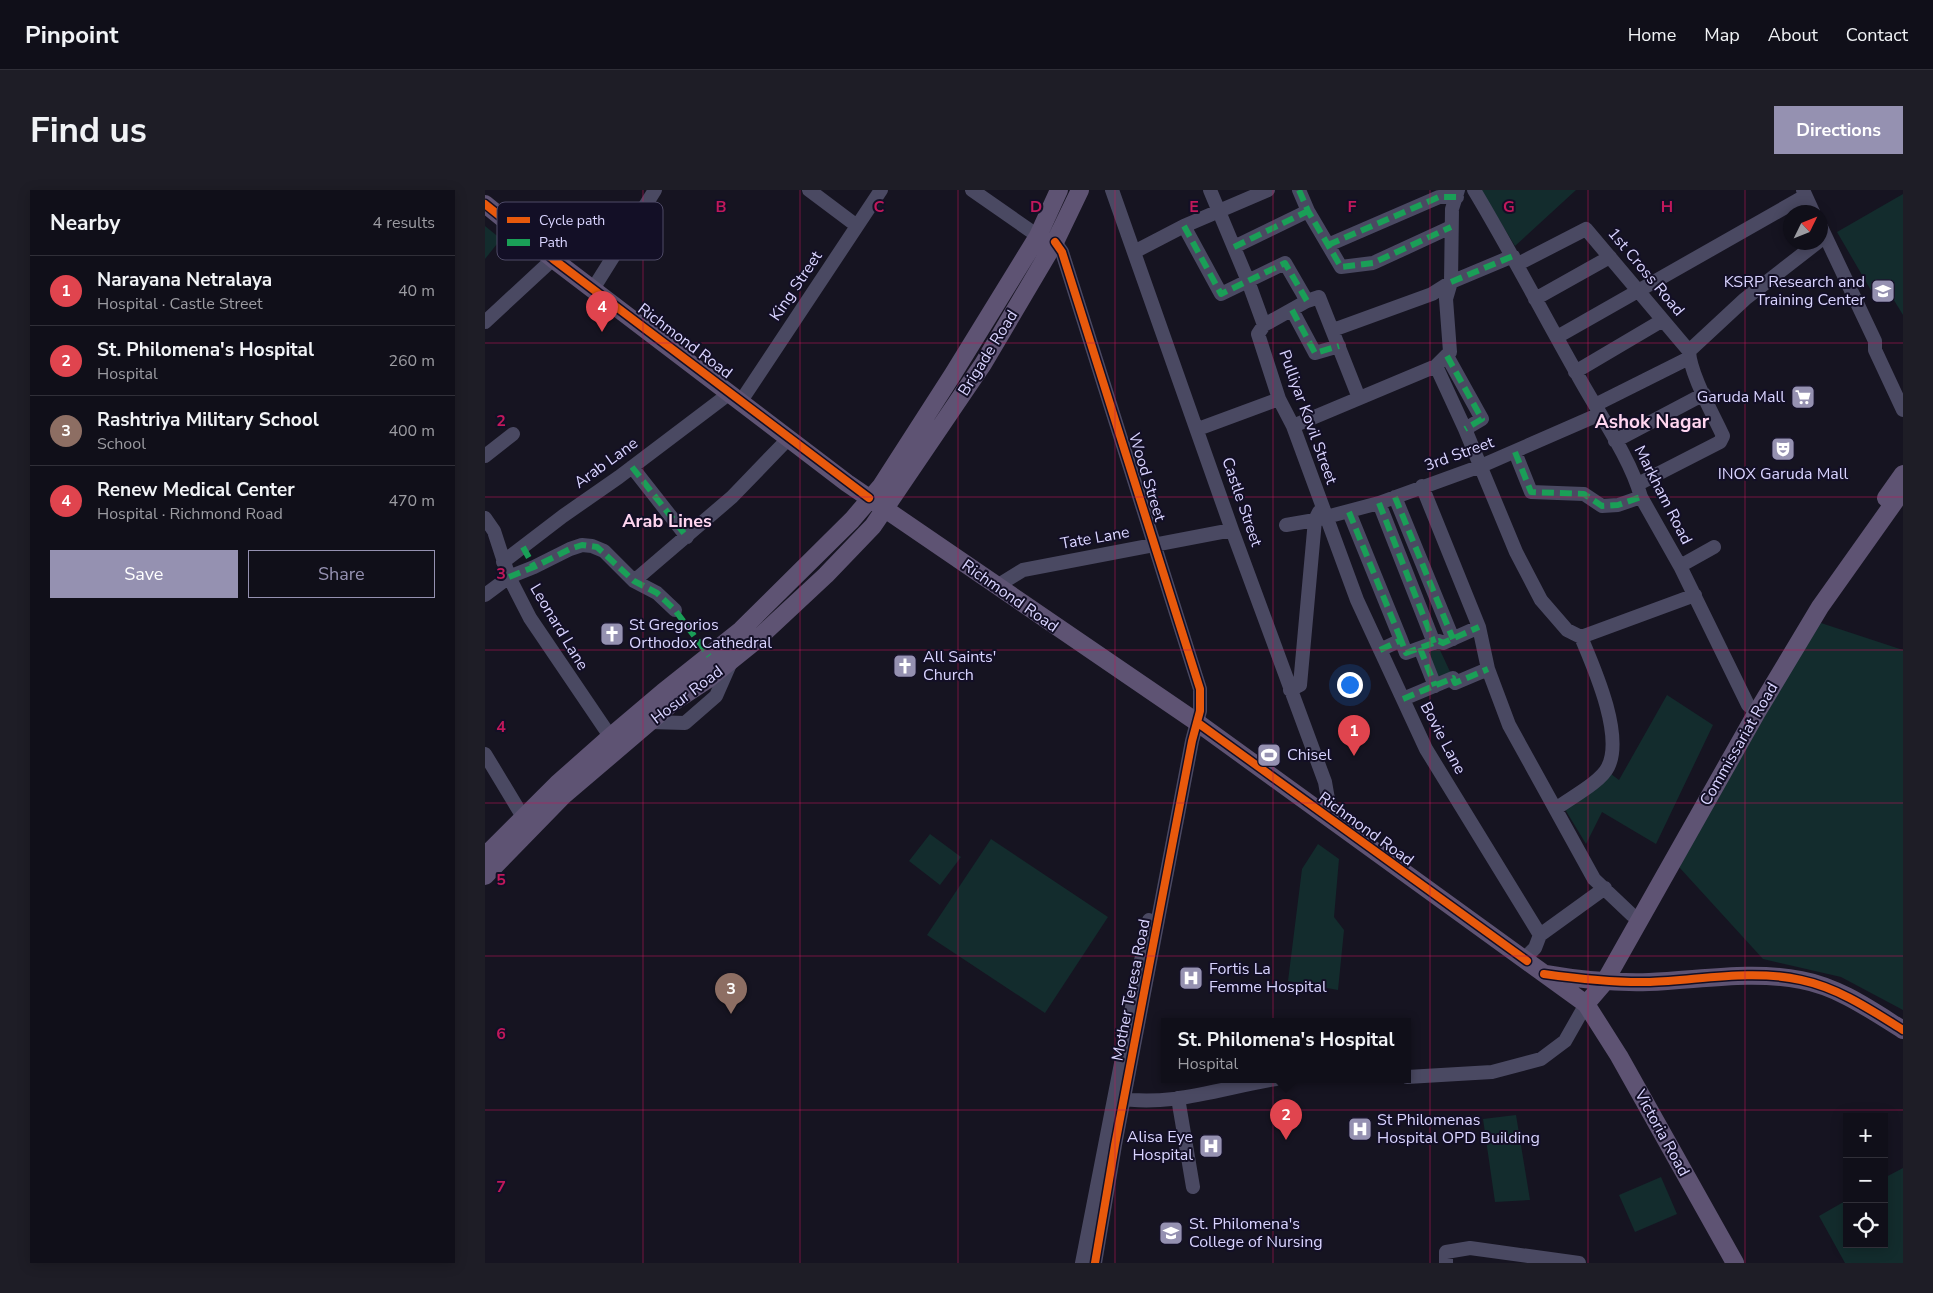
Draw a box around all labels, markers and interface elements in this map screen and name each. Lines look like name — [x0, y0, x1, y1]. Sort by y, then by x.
text: Pinpoint — [25, 19, 118, 51]
text: Home — [1628, 23, 1676, 47]
text: Map — [1704, 23, 1740, 47]
text: About — [1768, 23, 1818, 47]
text: Contact — [1846, 23, 1908, 47]
button: Directions — [1774, 106, 1903, 154]
text: Find us — [30, 107, 147, 154]
text: B — [715, 196, 727, 218]
text: C — [874, 196, 885, 218]
text: D — [1030, 196, 1042, 218]
text: E — [1189, 196, 1199, 218]
text: F — [1348, 196, 1357, 218]
text: G — [1503, 196, 1515, 218]
text: H — [1661, 196, 1673, 218]
legend — [497, 202, 663, 260]
north arrow — [1783, 205, 1828, 250]
text: Nearby — [50, 209, 120, 237]
text: Cycle path — [539, 211, 605, 230]
text: 4 results — [373, 212, 435, 234]
street label: 1st Cross Road — [1603, 223, 1689, 321]
text: Path — [539, 233, 568, 252]
street label: King Street — [765, 246, 828, 325]
text: Narayana Netralaya — [97, 267, 272, 293]
place label: KSRP Research and Training Center — [1724, 271, 1865, 311]
school or university icon: KSRP Research and Training Center — [1870, 278, 1896, 304]
text: 1 — [61, 280, 71, 302]
text: 40 m — [398, 280, 435, 302]
pin: 4 — [586, 291, 618, 332]
text: Hospital · Castle Street — [97, 293, 263, 315]
street label: Richmond Road — [633, 298, 737, 384]
street label: Brigade Road — [953, 306, 1023, 400]
text: St. Philomena's Hospital — [97, 337, 314, 363]
street label: Pulliyar Kovil Street — [1273, 347, 1343, 488]
text: 2 — [61, 350, 71, 372]
text: 260 m — [388, 350, 435, 372]
text: Hospital — [97, 363, 158, 385]
supermarket icon: Garuda Mall — [1790, 384, 1816, 410]
place label: Garuda Mall — [1697, 386, 1785, 408]
text: Rashtriya Military School — [97, 407, 319, 433]
district label: Ashok Nagar — [1595, 409, 1710, 435]
text: 2 — [496, 410, 506, 432]
text: 3 — [61, 420, 71, 442]
text: 400 m — [388, 420, 435, 442]
street label: Wood Street — [1123, 430, 1171, 524]
street label: 3rd Street — [1421, 431, 1497, 477]
street label: Arab Lane — [570, 432, 642, 494]
text: School — [97, 433, 146, 455]
theatre icon: INOX Garuda Mall — [1770, 436, 1796, 462]
street label: Markham Road — [1629, 442, 1697, 548]
street label: Castle Street — [1216, 454, 1268, 550]
place label: INOX Garuda Mall — [1718, 463, 1849, 485]
text: Renew Medical Center — [97, 477, 295, 503]
text: 4 — [61, 490, 71, 512]
text: 470 m — [388, 490, 435, 512]
text: Hospital · Richmond Road — [97, 503, 283, 525]
district label: Arab Lines — [622, 509, 712, 533]
street label: Tate Lane — [1059, 521, 1131, 555]
button: Save — [50, 550, 238, 598]
button: Share — [248, 550, 435, 598]
street label: Richmond Road — [957, 555, 1063, 637]
text: 3 — [496, 563, 506, 585]
street label: Leonard Lane — [524, 580, 594, 674]
place label: St Gregorios Orthodox Cathedral — [629, 614, 772, 654]
church icon: St Gregorios Orthodox Cathedral — [599, 621, 625, 647]
place label: All Saints' Church — [923, 646, 996, 686]
church icon: All Saints' Church — [892, 653, 918, 679]
street label: Hosur Road — [647, 661, 727, 729]
your location — [1337, 672, 1363, 698]
street label: Commissariat Road — [1695, 678, 1783, 810]
street label: Bovie Lane — [1415, 698, 1471, 778]
pin: 1 — [1338, 715, 1370, 756]
text: 4 — [496, 716, 506, 738]
sports icon: Chisel — [1256, 742, 1282, 768]
place label: Chisel — [1287, 744, 1332, 766]
street label: Richmond Road — [1314, 787, 1418, 871]
text: 5 — [496, 869, 506, 891]
street label: Mother Teresa Road — [1106, 917, 1156, 1063]
place label: Fortis La Femme Hospital — [1209, 958, 1327, 998]
hospital icon: Fortis La Femme Hospital — [1178, 965, 1204, 991]
pin: 3 — [715, 973, 747, 1014]
popup — [1161, 1018, 1411, 1083]
text: 6 — [496, 1023, 506, 1045]
text: St. Philomena's Hospital — [1178, 1027, 1395, 1053]
text: Hospital — [1178, 1053, 1238, 1075]
street label: Victoria Road — [1629, 1085, 1695, 1180]
pin: 2 — [1270, 1099, 1302, 1140]
place label: St Philomenas Hospital OPD Building — [1377, 1109, 1540, 1149]
map controls — [1843, 1113, 1888, 1248]
button: + — [1843, 1113, 1888, 1158]
hospital icon: St Philomenas Hospital OPD Building — [1347, 1116, 1373, 1142]
place label: Alisa Eye Hospital — [1127, 1126, 1193, 1166]
hospital icon: Alisa Eye Hospital — [1198, 1133, 1224, 1159]
button: − — [1843, 1158, 1888, 1203]
text: 7 — [496, 1176, 506, 1198]
button: locate — [1843, 1203, 1888, 1248]
place label: St. Philomena's College of Nursing — [1189, 1213, 1323, 1253]
school or university icon: St. Philomena's College of Nursing — [1158, 1220, 1184, 1246]

